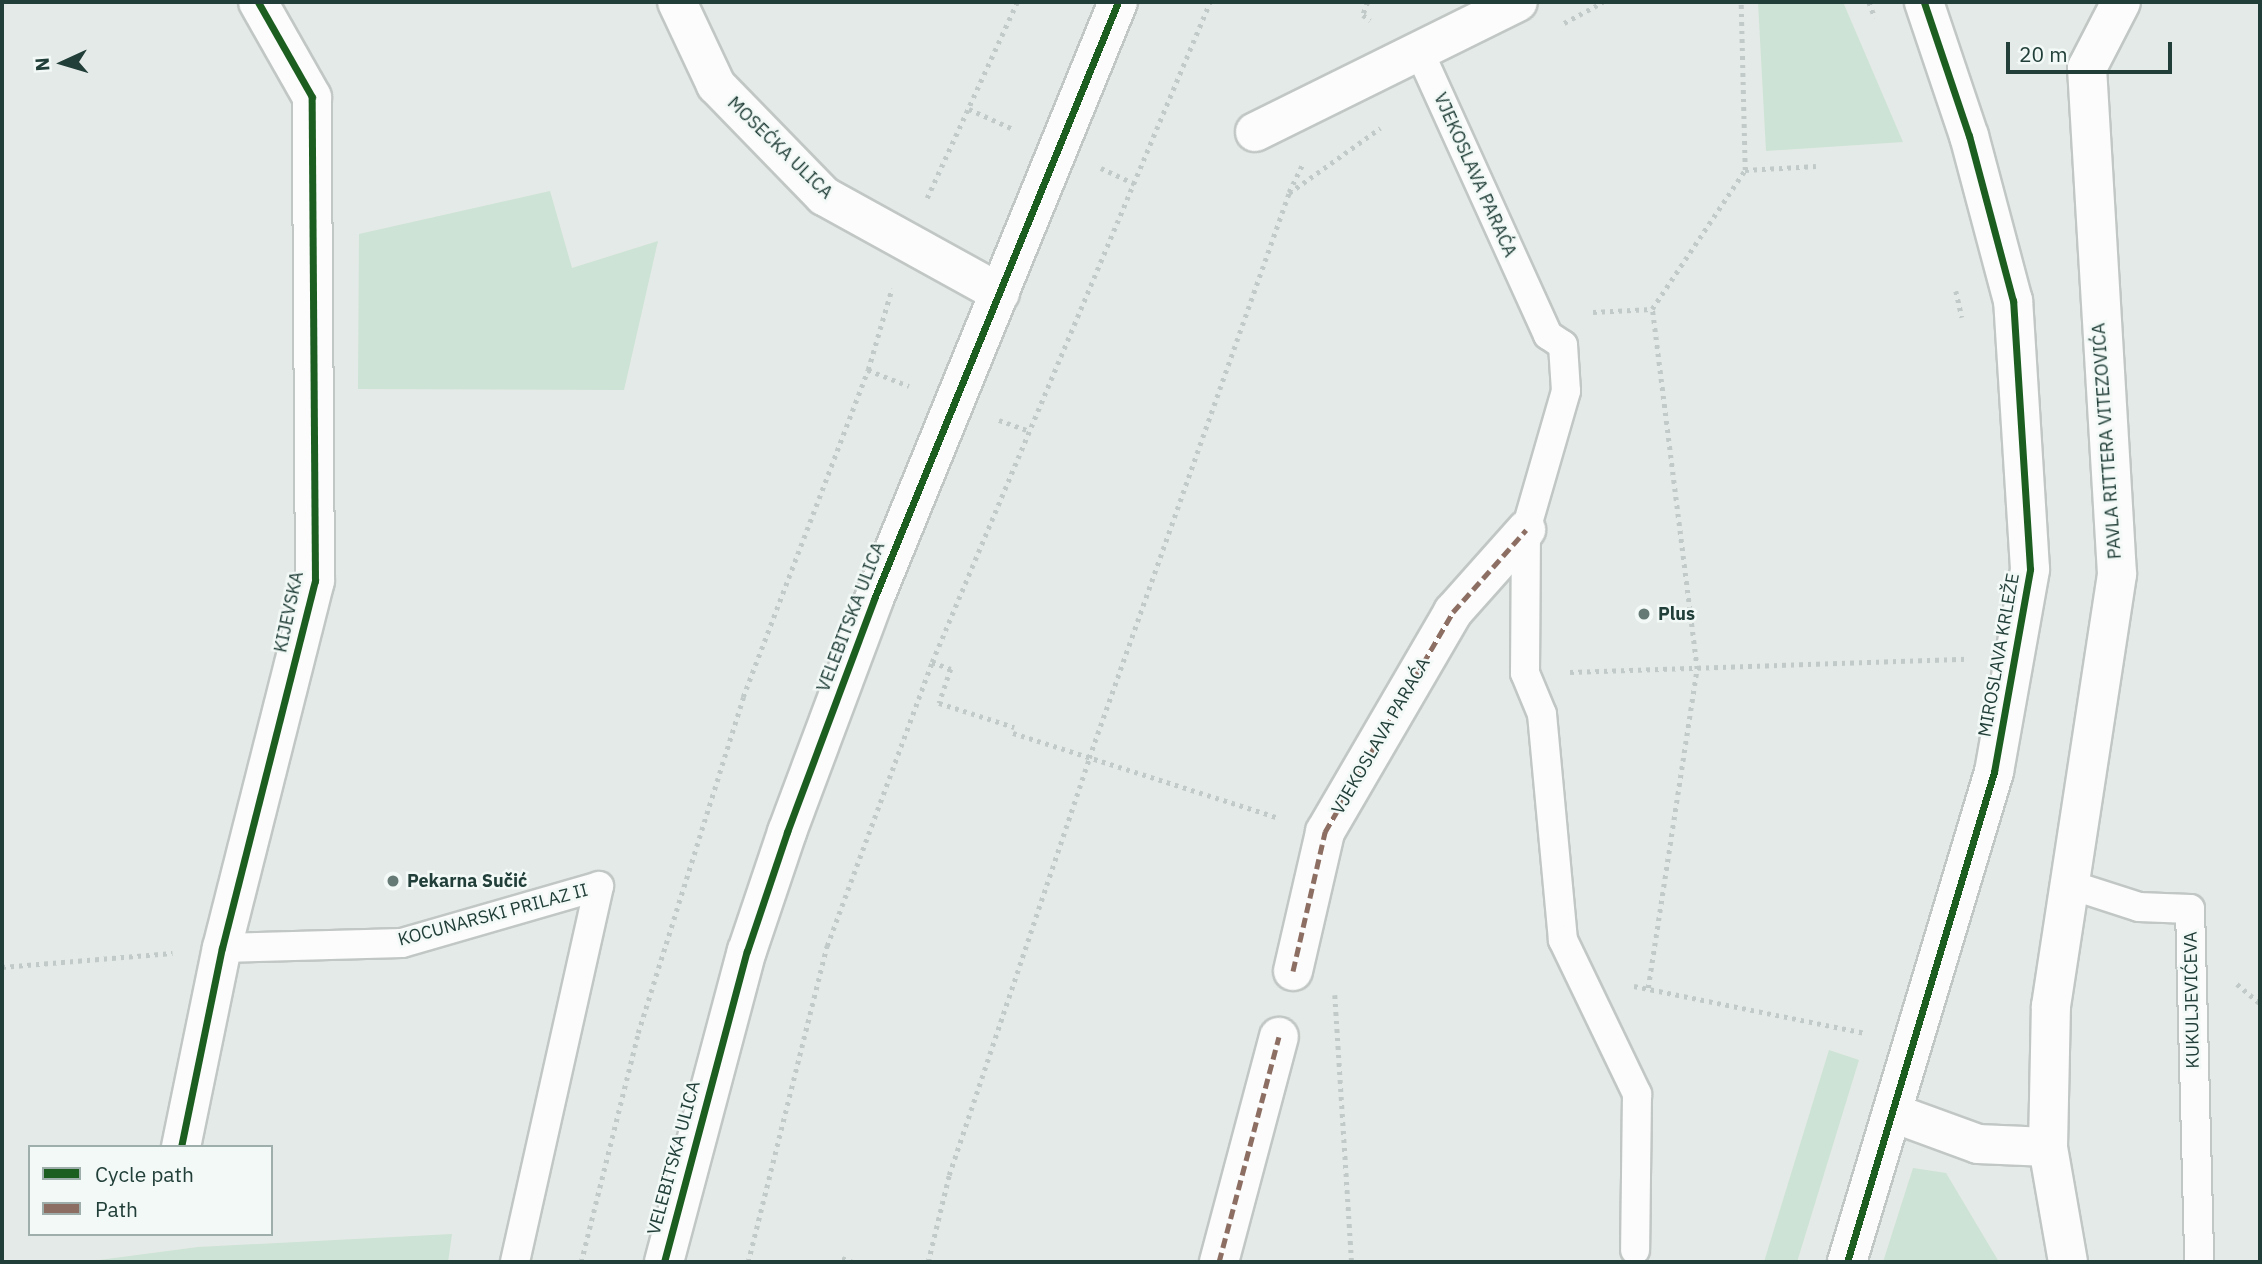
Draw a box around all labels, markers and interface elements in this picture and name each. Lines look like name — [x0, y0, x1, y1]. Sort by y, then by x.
north arrow — [28, 28, 98, 98]
scale bar — [2010, 28, 2176, 72]
text: 20 m — [2019, 40, 2068, 68]
text: N — [30, 57, 55, 72]
street label: VJEKOSLAVA PARAĆA — [1429, 89, 1521, 261]
street label: MOSEĆKA ULICA — [723, 92, 837, 204]
street label: PAVLA RITTERA VITEZOVIĆA — [2088, 322, 2126, 560]
street label: VELEBITSKA ULICA — [812, 539, 890, 695]
street label: KIJEVSKA — [270, 570, 308, 654]
street label: MIROSLAVA KRLEŽE — [1974, 571, 2024, 739]
place label: Plus — [1658, 603, 1695, 625]
marker: Plus — [1636, 606, 1652, 622]
street label: VJEKOSLAVA PARAĆA — [1327, 654, 1435, 818]
place label: Pekarna Sučić — [407, 870, 527, 892]
marker: Pekarna Sučić — [385, 873, 401, 889]
street label: KOCUNARSKI PRILAZ II — [396, 879, 590, 951]
street label: KUKULJEVIĆEVA — [2180, 931, 2204, 1069]
street label: VELEBITSKA ULICA — [643, 1079, 705, 1237]
legend — [28, 1145, 273, 1236]
text: Cycle path — [95, 1160, 194, 1188]
text: Path — [95, 1195, 138, 1223]

